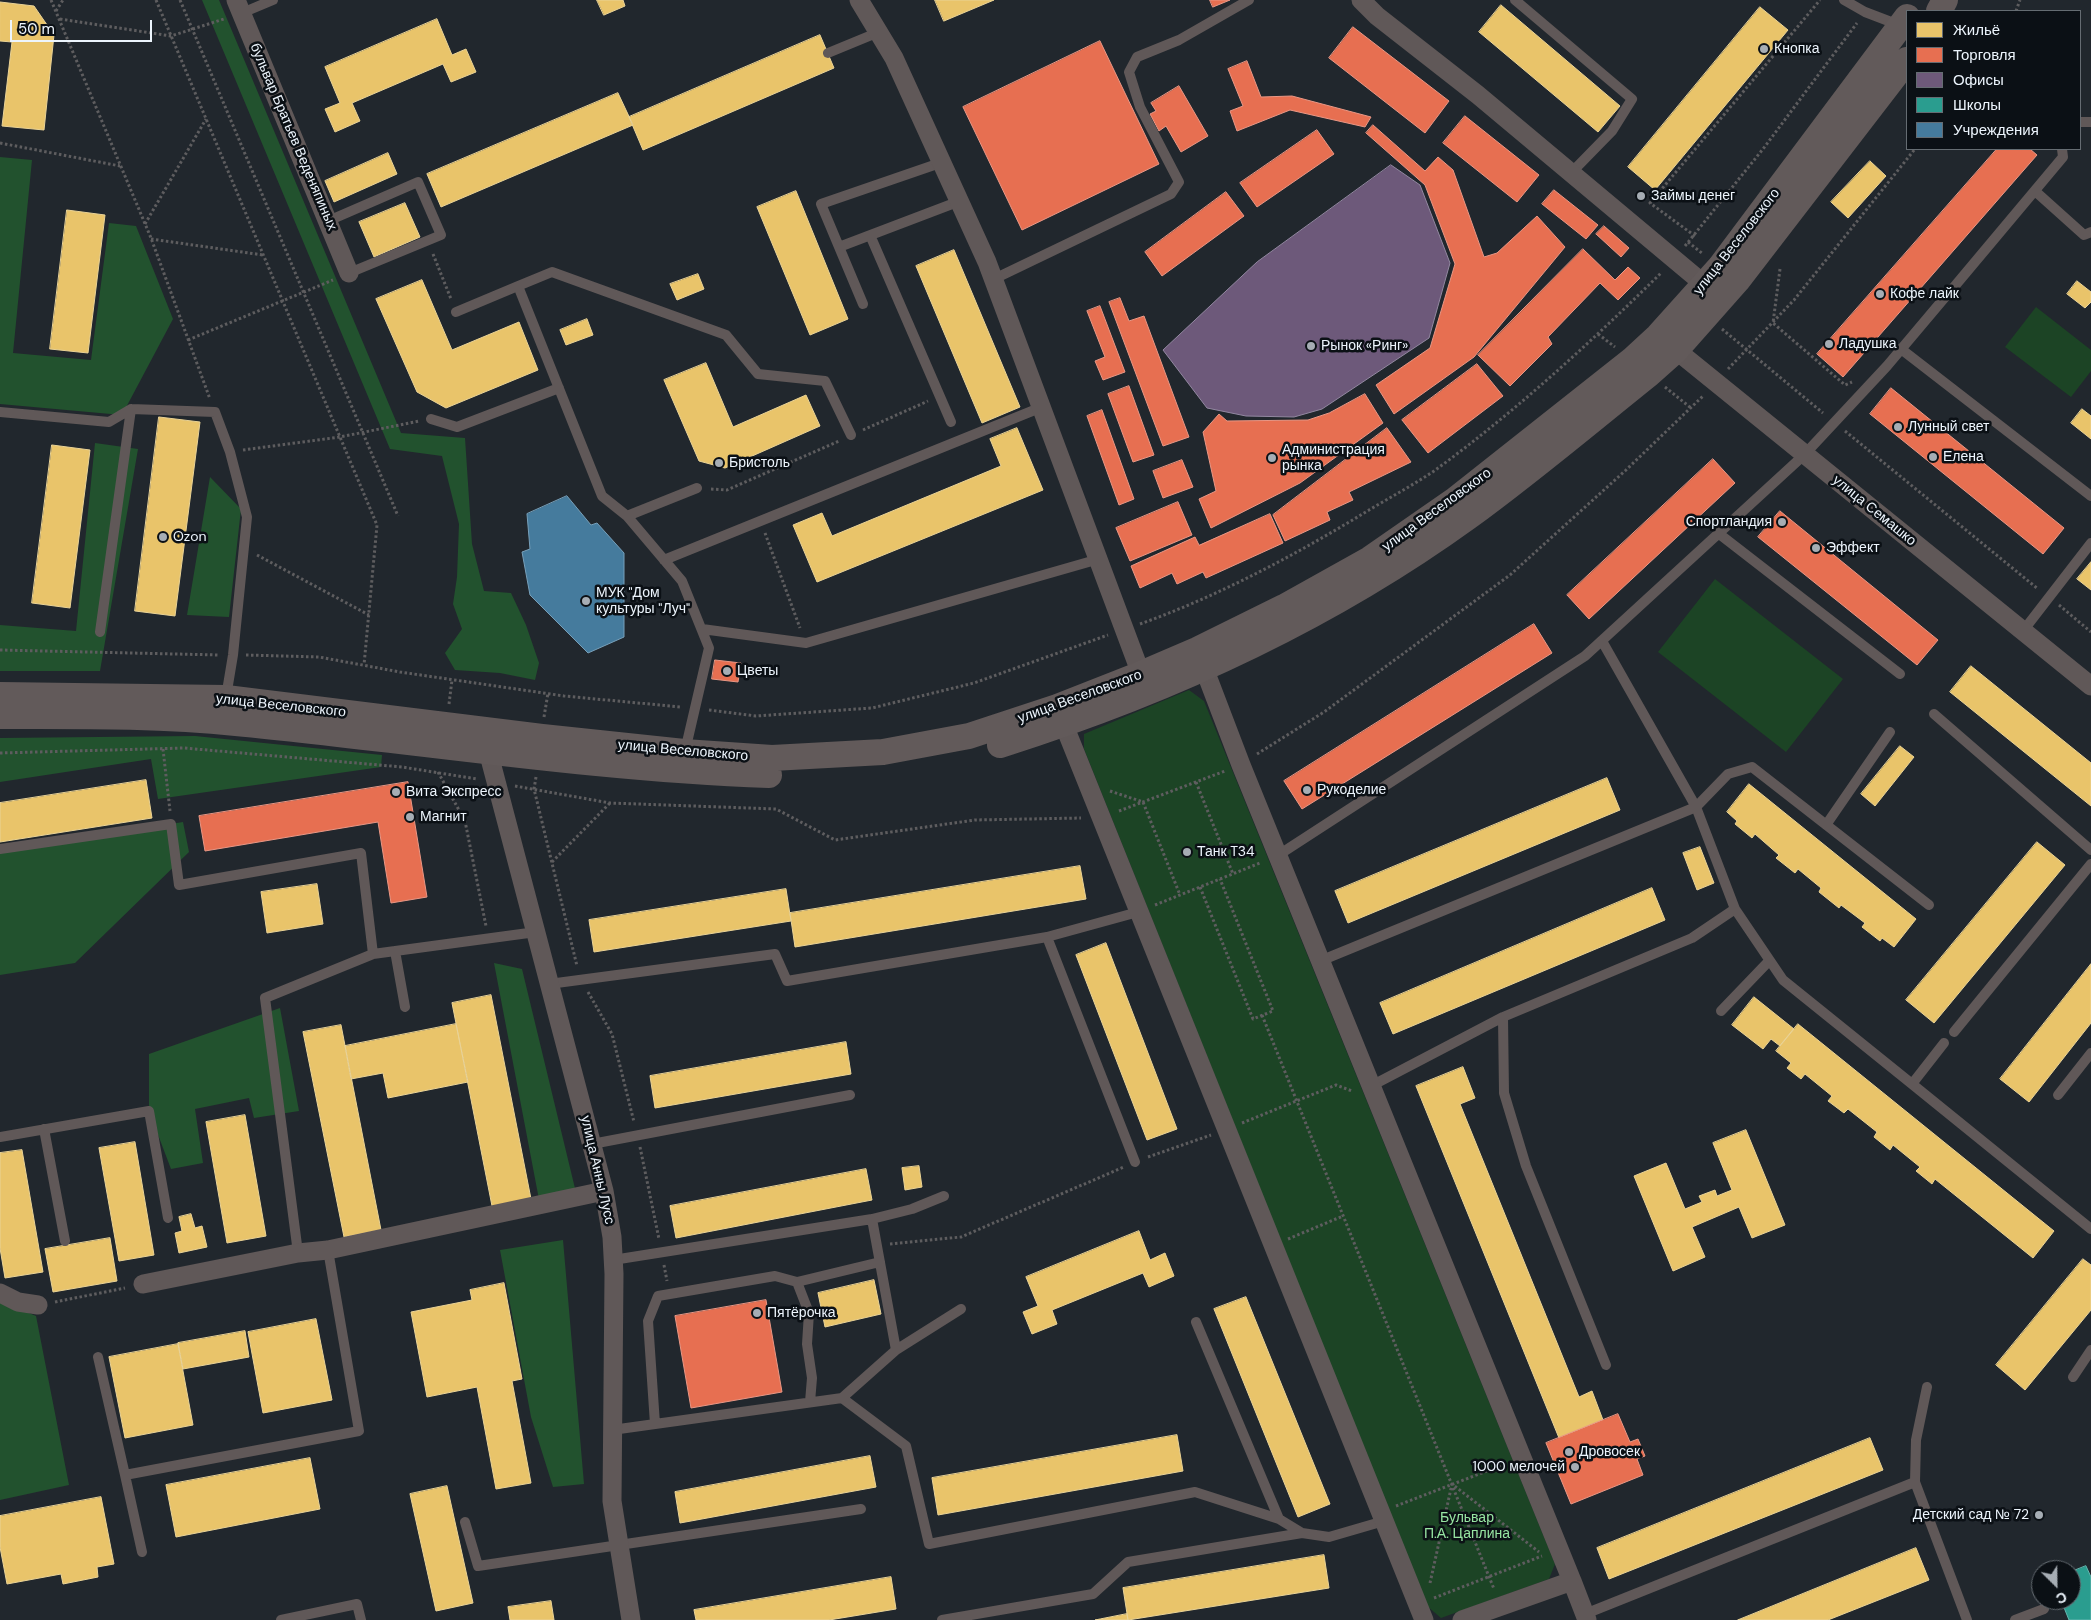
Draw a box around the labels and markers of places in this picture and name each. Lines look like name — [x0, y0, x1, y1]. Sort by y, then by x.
place label: Кнопка — [1774, 41, 1819, 57]
marker: Кнопка — [1758, 43, 1770, 55]
place label: Займы денег — [1651, 188, 1735, 204]
marker: Займы денег — [1635, 190, 1647, 202]
place label: Кофе лайк — [1890, 286, 1959, 302]
marker: Кофе лайк — [1874, 288, 1886, 300]
place label: Ладушка — [1839, 336, 1897, 352]
place label: Рынок «Ринг» — [1321, 338, 1408, 354]
marker: Ладушка — [1823, 338, 1835, 350]
marker: Рынок «Ринг» — [1305, 340, 1317, 352]
place label: Лунный свет — [1908, 419, 1989, 435]
marker: Лунный свет — [1892, 421, 1904, 433]
place label: Администрация рынка — [1282, 442, 1385, 474]
place label: Елена — [1943, 449, 1984, 465]
marker: Елена — [1927, 451, 1939, 463]
marker: Администрация рынка — [1266, 452, 1278, 464]
place label: Бристоль — [729, 455, 790, 471]
marker: Бристоль — [713, 457, 725, 469]
place label: Спортландия — [1686, 514, 1772, 530]
marker: Спортландия — [1776, 516, 1788, 528]
place label: Ozon — [173, 529, 207, 545]
marker: Ozon — [157, 531, 169, 543]
place label: Эффект — [1826, 540, 1880, 556]
marker: Эффект — [1810, 542, 1822, 554]
place label: МУК "Дом культуры "Луч" — [596, 585, 690, 618]
marker: МУК "Дом культуры "Луч" — [580, 595, 592, 607]
place label: Цветы — [737, 663, 778, 679]
marker: Цветы — [721, 665, 733, 677]
place label: Рукоделие — [1317, 782, 1386, 798]
place label: Вита Экспресс — [406, 784, 501, 800]
marker: Рукоделие — [1301, 784, 1313, 796]
marker: Вита Экспресс — [390, 786, 402, 798]
place label: Магнит — [420, 809, 467, 825]
marker: Магнит — [404, 811, 416, 823]
place label: Танк T34 — [1197, 844, 1255, 860]
marker: Танк T34 — [1181, 846, 1193, 858]
place label: Пятёрочка — [767, 1305, 836, 1321]
marker: Пятёрочка — [751, 1307, 763, 1319]
place label: Дровосек — [1579, 1444, 1640, 1460]
marker: Дровосек — [1563, 1446, 1575, 1458]
place label: 1000 мелочей — [1473, 1459, 1565, 1475]
marker: 1000 мелочей — [1569, 1461, 1581, 1473]
place label: Детский сад № 72 — [1913, 1507, 2029, 1523]
marker: Детский сад № 72 — [2033, 1509, 2045, 1521]

